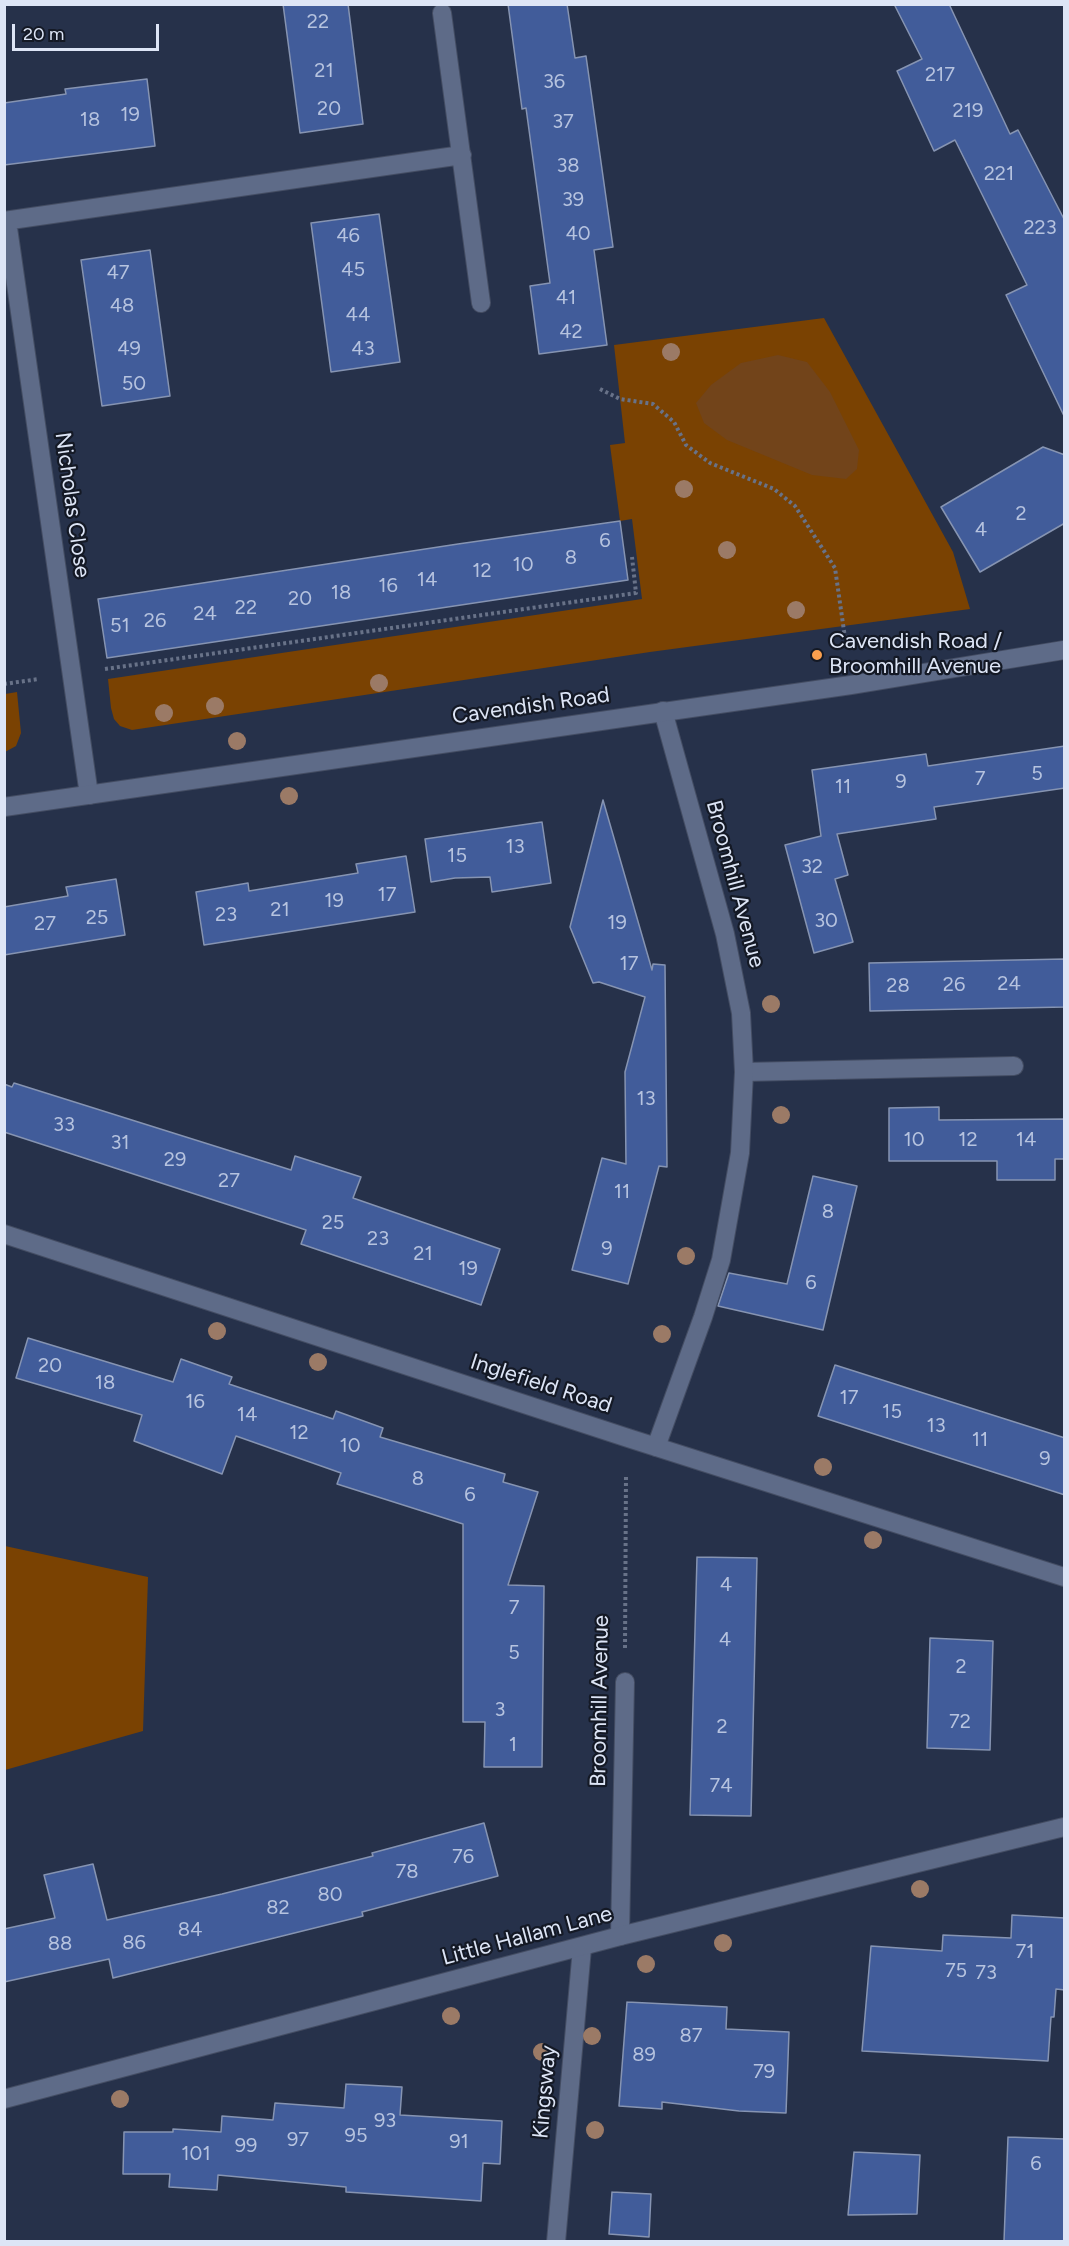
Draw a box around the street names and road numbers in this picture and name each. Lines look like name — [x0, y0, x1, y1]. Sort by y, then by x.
street label: Nicholas Close — [49, 431, 95, 579]
street label: Cavendish Road — [450, 682, 612, 730]
street label: Broomhill Avenue — [700, 798, 770, 970]
street label: Inglefield Road — [467, 1349, 615, 1419]
street label: Broomhill Avenue — [585, 1615, 615, 1787]
street label: Little Hallam Lane — [439, 1901, 615, 1971]
street label: Kingsway — [528, 2044, 562, 2140]

